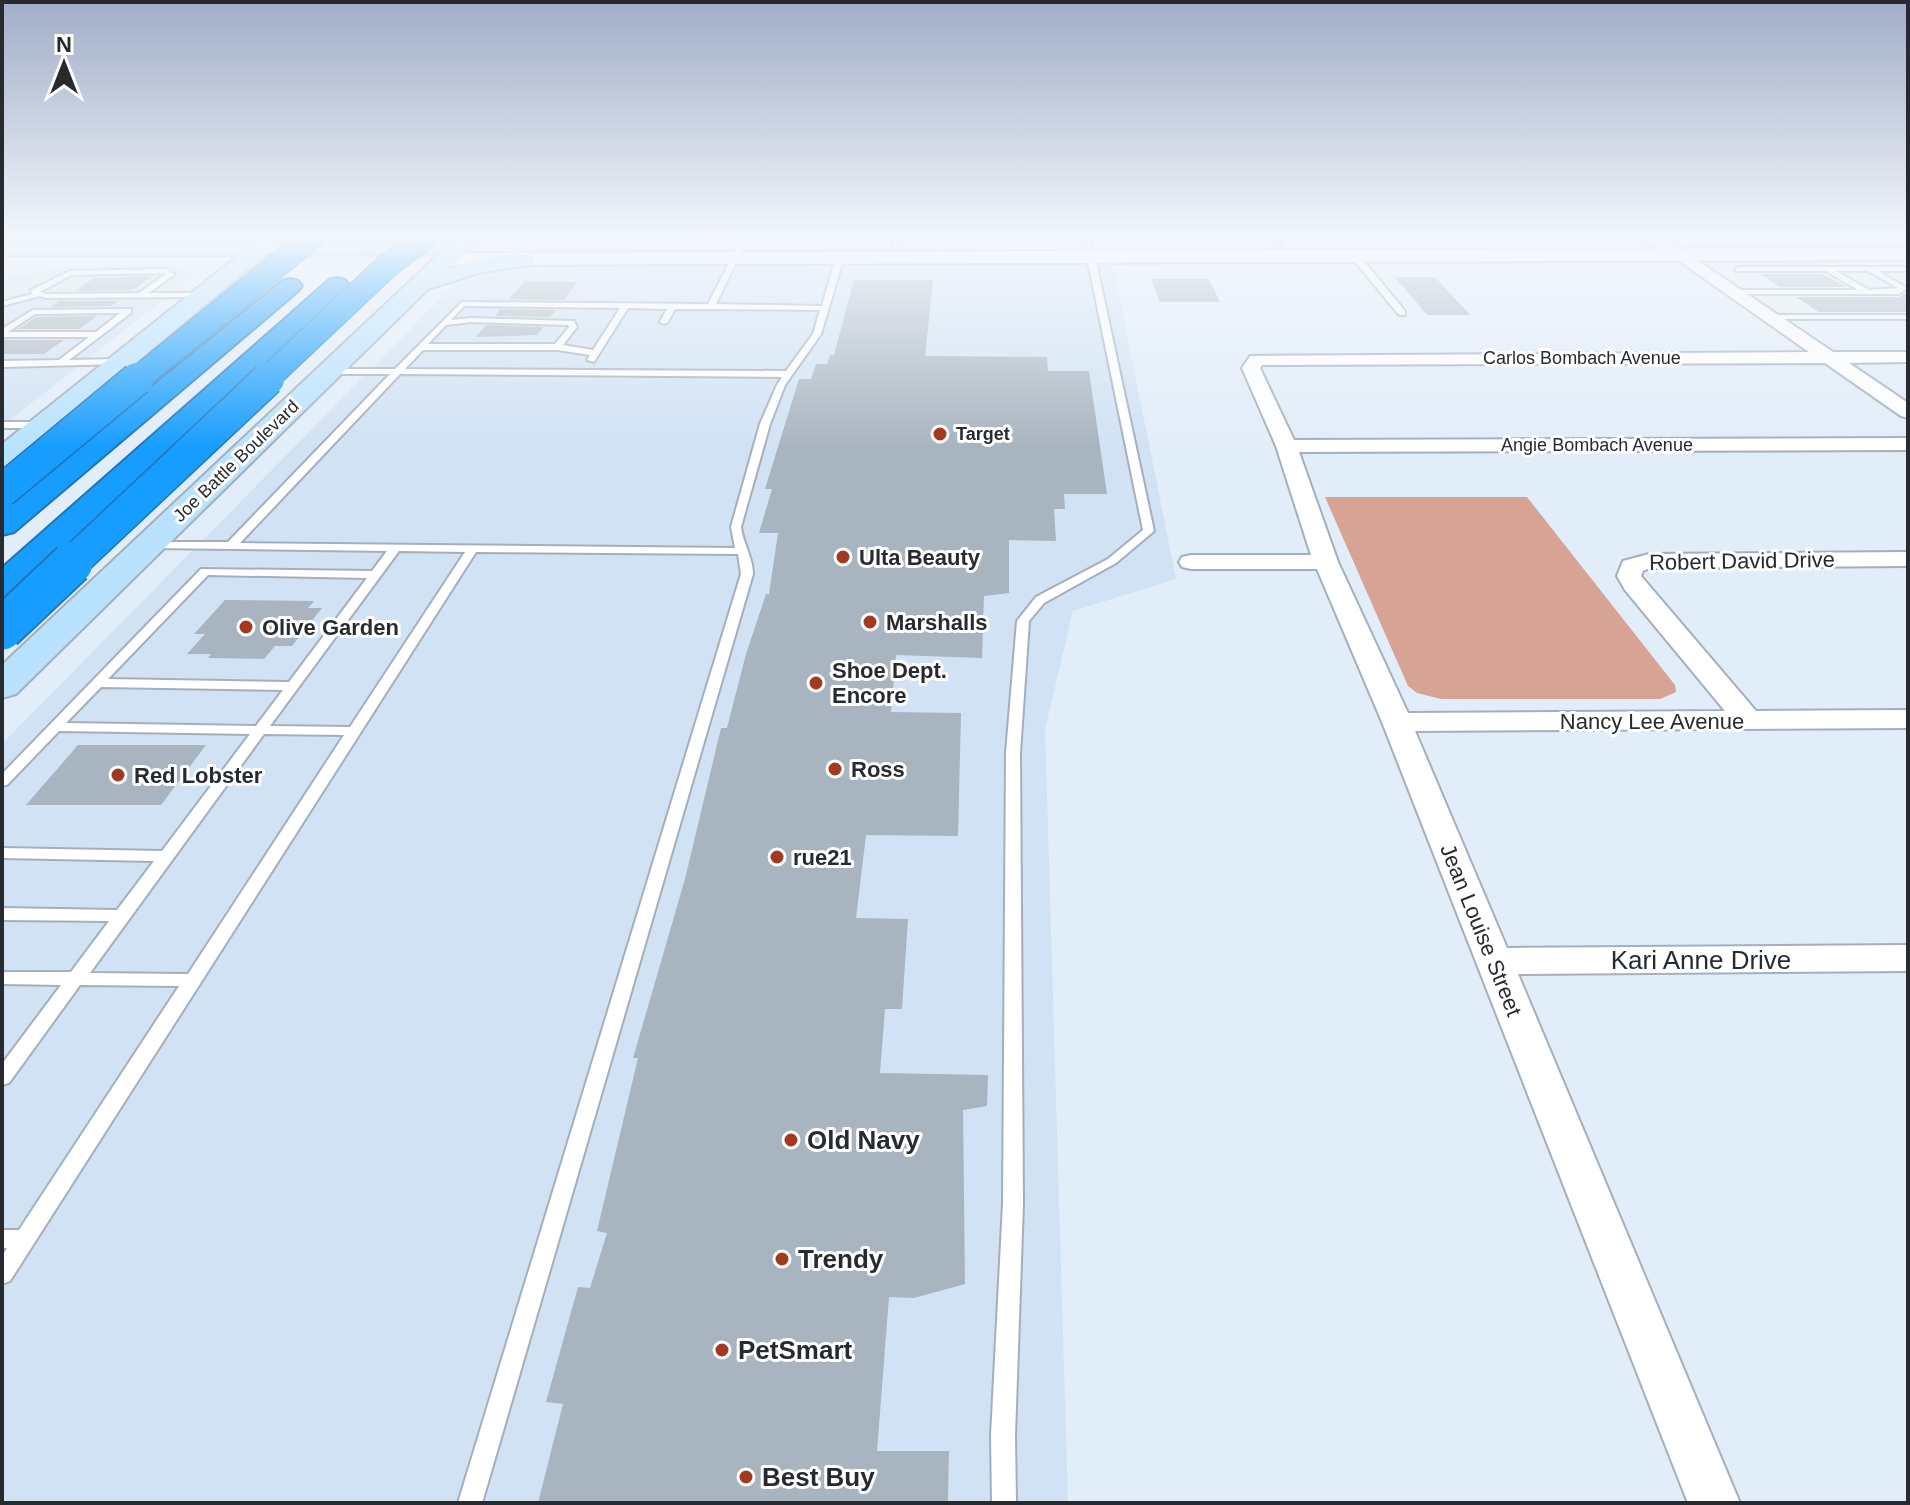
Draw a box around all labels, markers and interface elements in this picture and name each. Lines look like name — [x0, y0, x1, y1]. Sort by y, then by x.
north arrow — [24, 24, 104, 104]
text: N — [56, 32, 72, 57]
street label: Carlos Bombach Avenue — [1483, 348, 1681, 368]
street label: Joe Battle Boulevard — [169, 396, 303, 526]
place label: Target — [956, 424, 1010, 444]
marker: Target — [931, 425, 949, 443]
street label: Angie Bombach Avenue — [1501, 435, 1693, 455]
place label: Ulta Beauty — [859, 545, 981, 570]
street label: Robert David Drive — [1649, 547, 1835, 575]
marker: Ulta Beauty — [834, 548, 852, 566]
place label: Marshalls — [886, 610, 988, 635]
marker: Marshalls — [861, 613, 879, 631]
place label: Olive Garden — [262, 615, 399, 640]
marker: Olive Garden — [237, 618, 255, 636]
place label: Shoe Dept. Encore — [832, 658, 947, 708]
marker: Shoe Dept. Encore — [807, 674, 825, 692]
street label: Nancy Lee Avenue — [1560, 709, 1744, 734]
place label: Ross — [851, 757, 905, 782]
marker: Ross — [826, 760, 844, 778]
place label: Red Lobster — [134, 763, 263, 788]
marker: Red Lobster — [109, 766, 127, 784]
street label: Jean Louise Street — [1435, 840, 1527, 1020]
place label: rue21 — [793, 845, 852, 870]
marker: rue21 — [768, 848, 786, 866]
street label: Kari Anne Drive — [1611, 945, 1791, 975]
place label: Old Navy — [807, 1125, 920, 1155]
marker: Old Navy — [782, 1131, 800, 1149]
place label: Trendy — [798, 1244, 884, 1274]
marker: Trendy — [773, 1250, 791, 1268]
place label: PetSmart — [738, 1335, 852, 1365]
marker: PetSmart — [713, 1341, 731, 1359]
place label: Best Buy — [762, 1462, 875, 1492]
marker: Best Buy — [737, 1468, 755, 1486]

